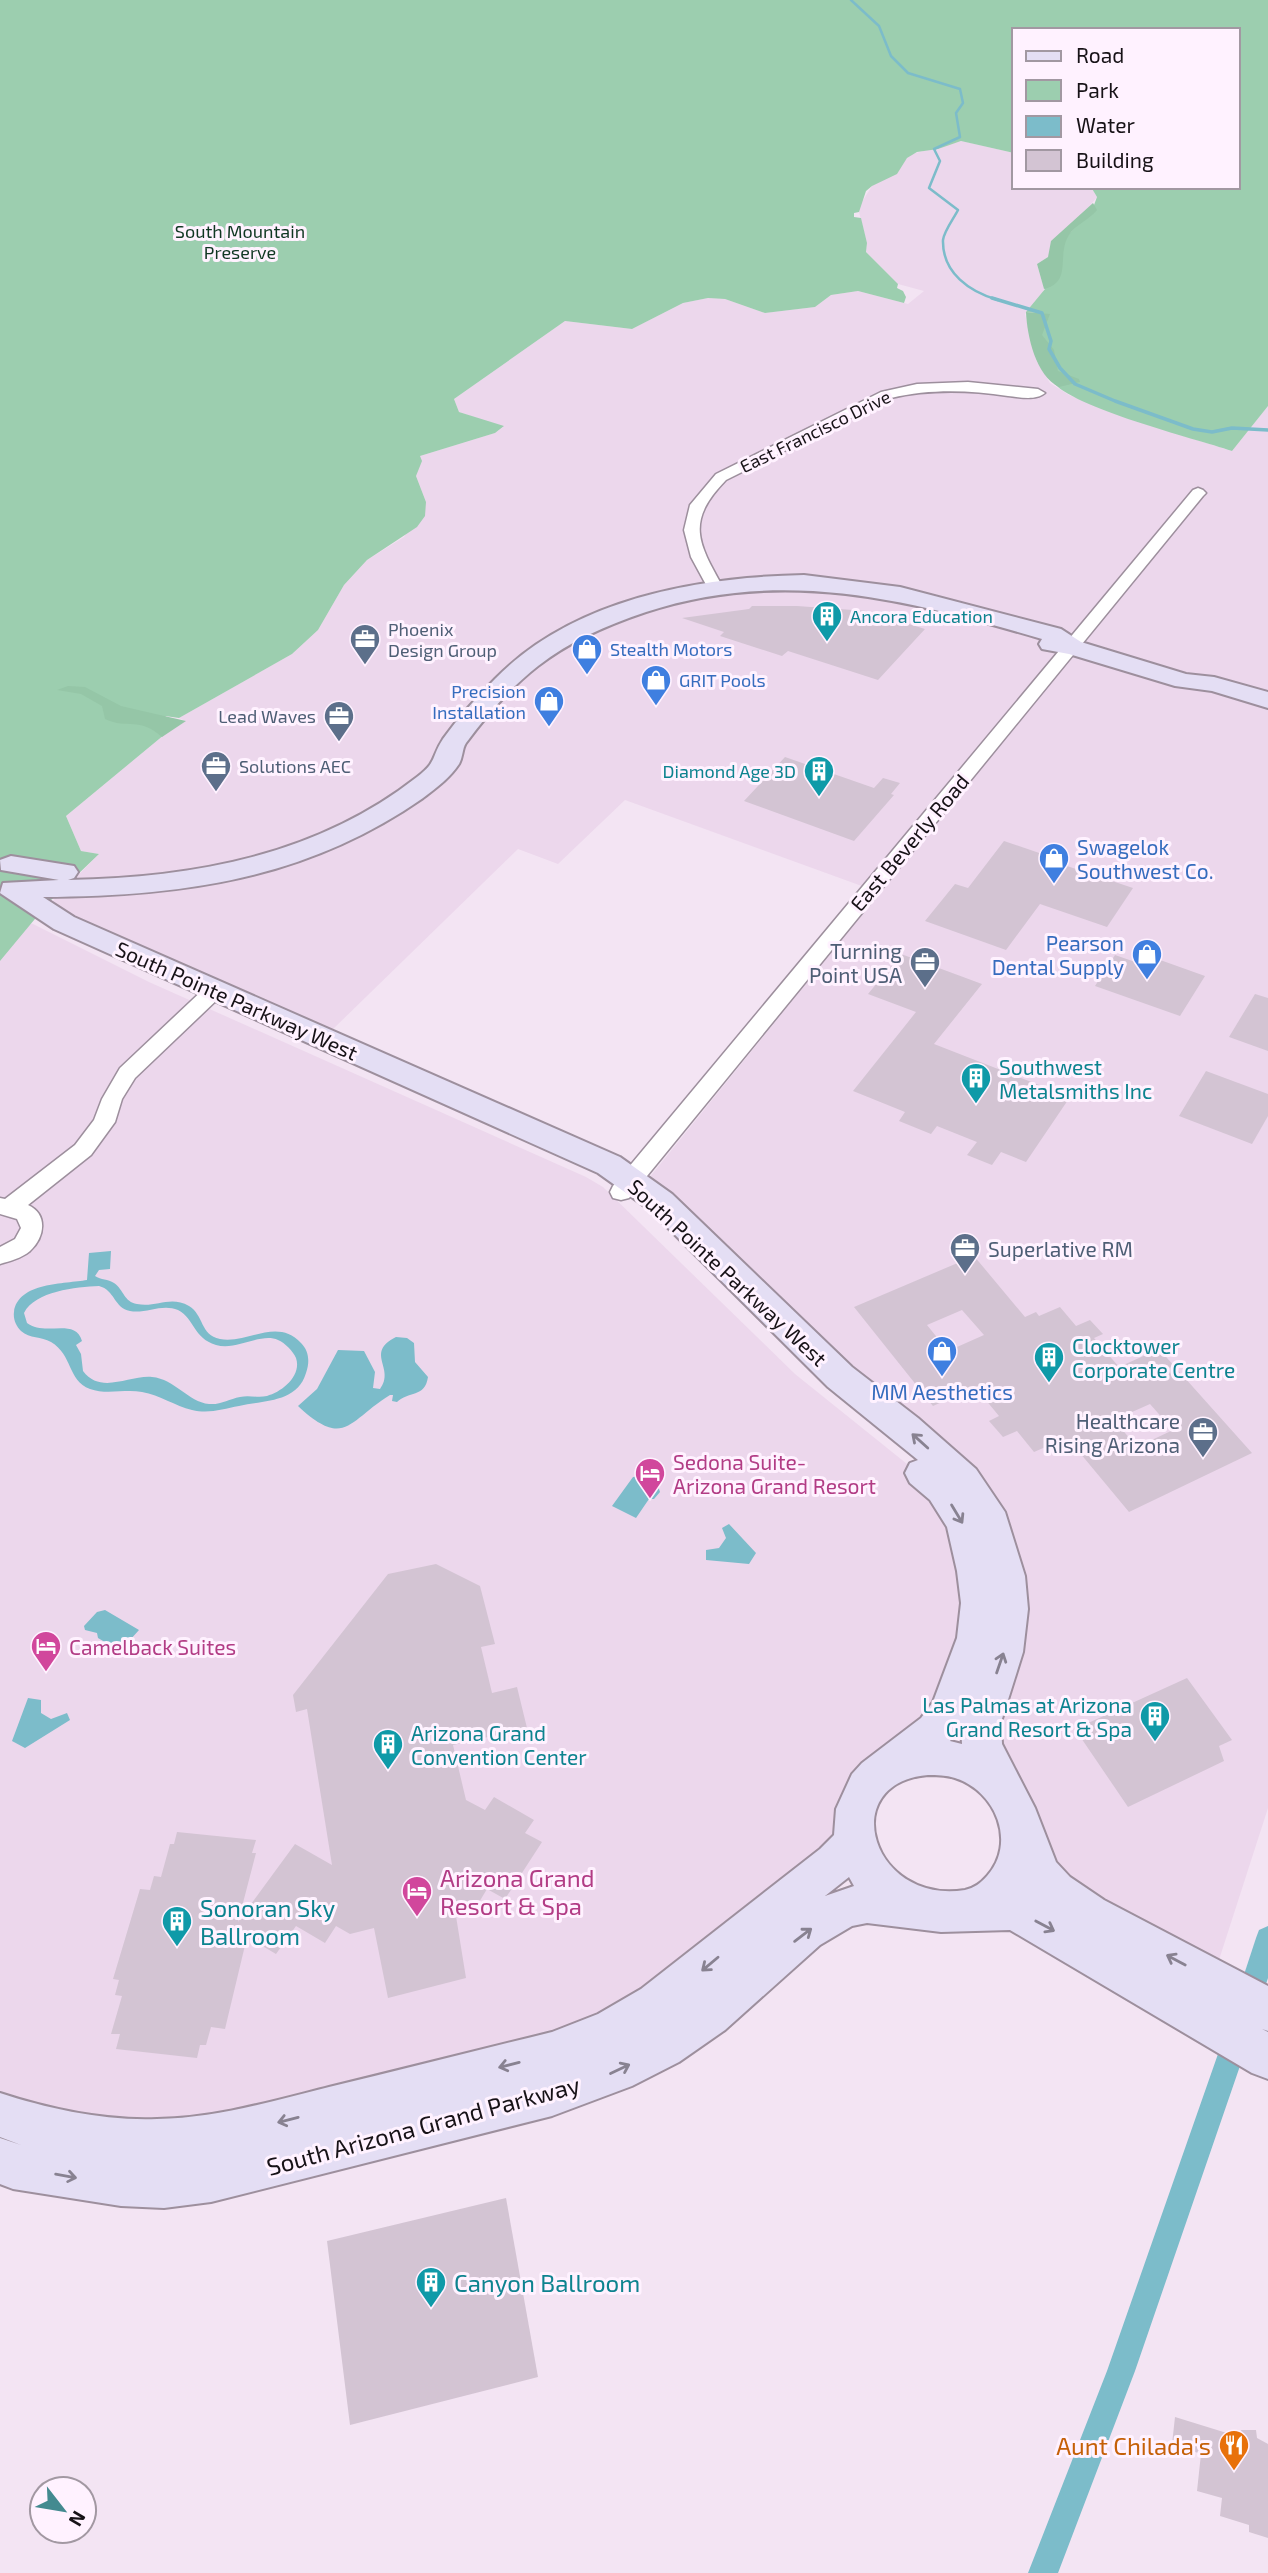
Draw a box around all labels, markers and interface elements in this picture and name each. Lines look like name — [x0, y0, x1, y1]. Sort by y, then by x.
legend — [1012, 28, 1240, 189]
text: Road — [1076, 42, 1124, 67]
text: Park — [1076, 77, 1119, 102]
text: Water — [1076, 112, 1135, 137]
text: Building — [1076, 147, 1154, 172]
park label: South Mountain Preserve — [175, 220, 305, 263]
street label: East Francisco Drive — [736, 385, 894, 477]
building icon: Ancora Education — [810, 599, 844, 643]
place label: Ancora Education — [850, 605, 993, 627]
place label: Phoenix Design Group — [388, 618, 497, 661]
office icon: Phoenix Design Group — [348, 622, 382, 666]
shop icon: Stealth Motors — [570, 632, 604, 676]
place label: Stealth Motors — [610, 638, 732, 660]
shop icon: GRIT Pools — [639, 663, 673, 707]
place label: GRIT Pools — [679, 669, 766, 691]
place label: Precision Installation — [432, 680, 526, 723]
shop icon: Precision Installation — [532, 684, 566, 728]
office icon: Lead Waves — [322, 699, 356, 743]
place label: Lead Waves — [218, 705, 316, 727]
office icon: Solutions AEC — [199, 749, 233, 793]
building icon: Diamond Age 3D — [802, 754, 836, 798]
place label: Solutions AEC — [239, 755, 351, 777]
place label: Diamond Age 3D — [663, 760, 796, 782]
street label: East Beverly Road — [844, 768, 974, 916]
place label: Swagelok Southwest Co. — [1077, 834, 1213, 883]
shop icon: Swagelok Southwest Co. — [1037, 841, 1071, 885]
place label: Pearson Dental Supply — [992, 930, 1124, 979]
street label: South Pointe Parkway West — [112, 935, 362, 1065]
shop icon: Pearson Dental Supply — [1130, 937, 1164, 981]
place label: Turning Point USA — [809, 938, 902, 987]
office icon: Turning Point USA — [908, 945, 942, 989]
place label: Southwest Metalsmiths Inc — [999, 1054, 1152, 1103]
building icon: Southwest Metalsmiths Inc — [959, 1061, 993, 1105]
street label: South Pointe Parkway West — [624, 1173, 832, 1371]
office icon: Superlative RM — [948, 1231, 982, 1275]
place label: Superlative RM — [988, 1236, 1133, 1261]
place label: Clocktower Corporate Centre — [1072, 1333, 1235, 1382]
shop icon: MM Aesthetics — [925, 1334, 959, 1378]
building icon: Clocktower Corporate Centre — [1032, 1340, 1066, 1384]
place label: MM Aesthetics — [871, 1379, 1013, 1404]
place label: Healthcare Rising Arizona — [1045, 1408, 1180, 1457]
office icon: Healthcare Rising Arizona — [1186, 1415, 1220, 1459]
one-way arrow — [912, 1433, 930, 1449]
place label: Sedona Suite- Arizona Grand Resort — [673, 1449, 876, 1498]
hotel icon: Sedona Suite- Arizona Grand Resort — [633, 1456, 667, 1500]
one-way arrow — [951, 1503, 965, 1523]
hotel icon: Camelback Suites — [29, 1629, 63, 1673]
place label: Camelback Suites — [69, 1634, 236, 1659]
one-way arrow — [995, 1652, 1007, 1674]
place label: Las Palmas at Arizona Grand Resort & Spa — [922, 1692, 1132, 1741]
building icon: Las Palmas at Arizona Grand Resort & Spa — [1138, 1699, 1172, 1743]
place label: Arizona Grand Convention Center — [411, 1720, 587, 1769]
building icon: Arizona Grand Convention Center — [371, 1727, 405, 1771]
place label: Arizona Grand Resort & Spa — [440, 1863, 594, 1920]
hotel icon: Arizona Grand Resort & Spa — [400, 1874, 434, 1918]
place label: Sonoran Sky Ballroom — [200, 1893, 335, 1950]
building icon: Sonoran Sky Ballroom — [160, 1904, 194, 1948]
one-way arrow — [1034, 1920, 1055, 1933]
one-way arrow — [793, 1927, 811, 1942]
one-way arrow — [1166, 1953, 1187, 1966]
one-way arrow — [701, 1956, 719, 1971]
one-way arrow — [498, 2059, 521, 2072]
one-way arrow — [609, 2061, 630, 2075]
street label: South Arizona Grand Parkway — [263, 2069, 583, 2181]
one-way arrow — [277, 2114, 300, 2127]
one-way arrow — [54, 2170, 77, 2183]
building icon: Canyon Ballroom — [414, 2265, 448, 2309]
place label: Canyon Ballroom — [454, 2268, 640, 2297]
restaurant icon: Aunt Chilada's — [1217, 2428, 1251, 2472]
place label: Aunt Chilada's — [1056, 2431, 1211, 2460]
north arrow — [28, 2475, 98, 2545]
text: N — [65, 2507, 91, 2531]

